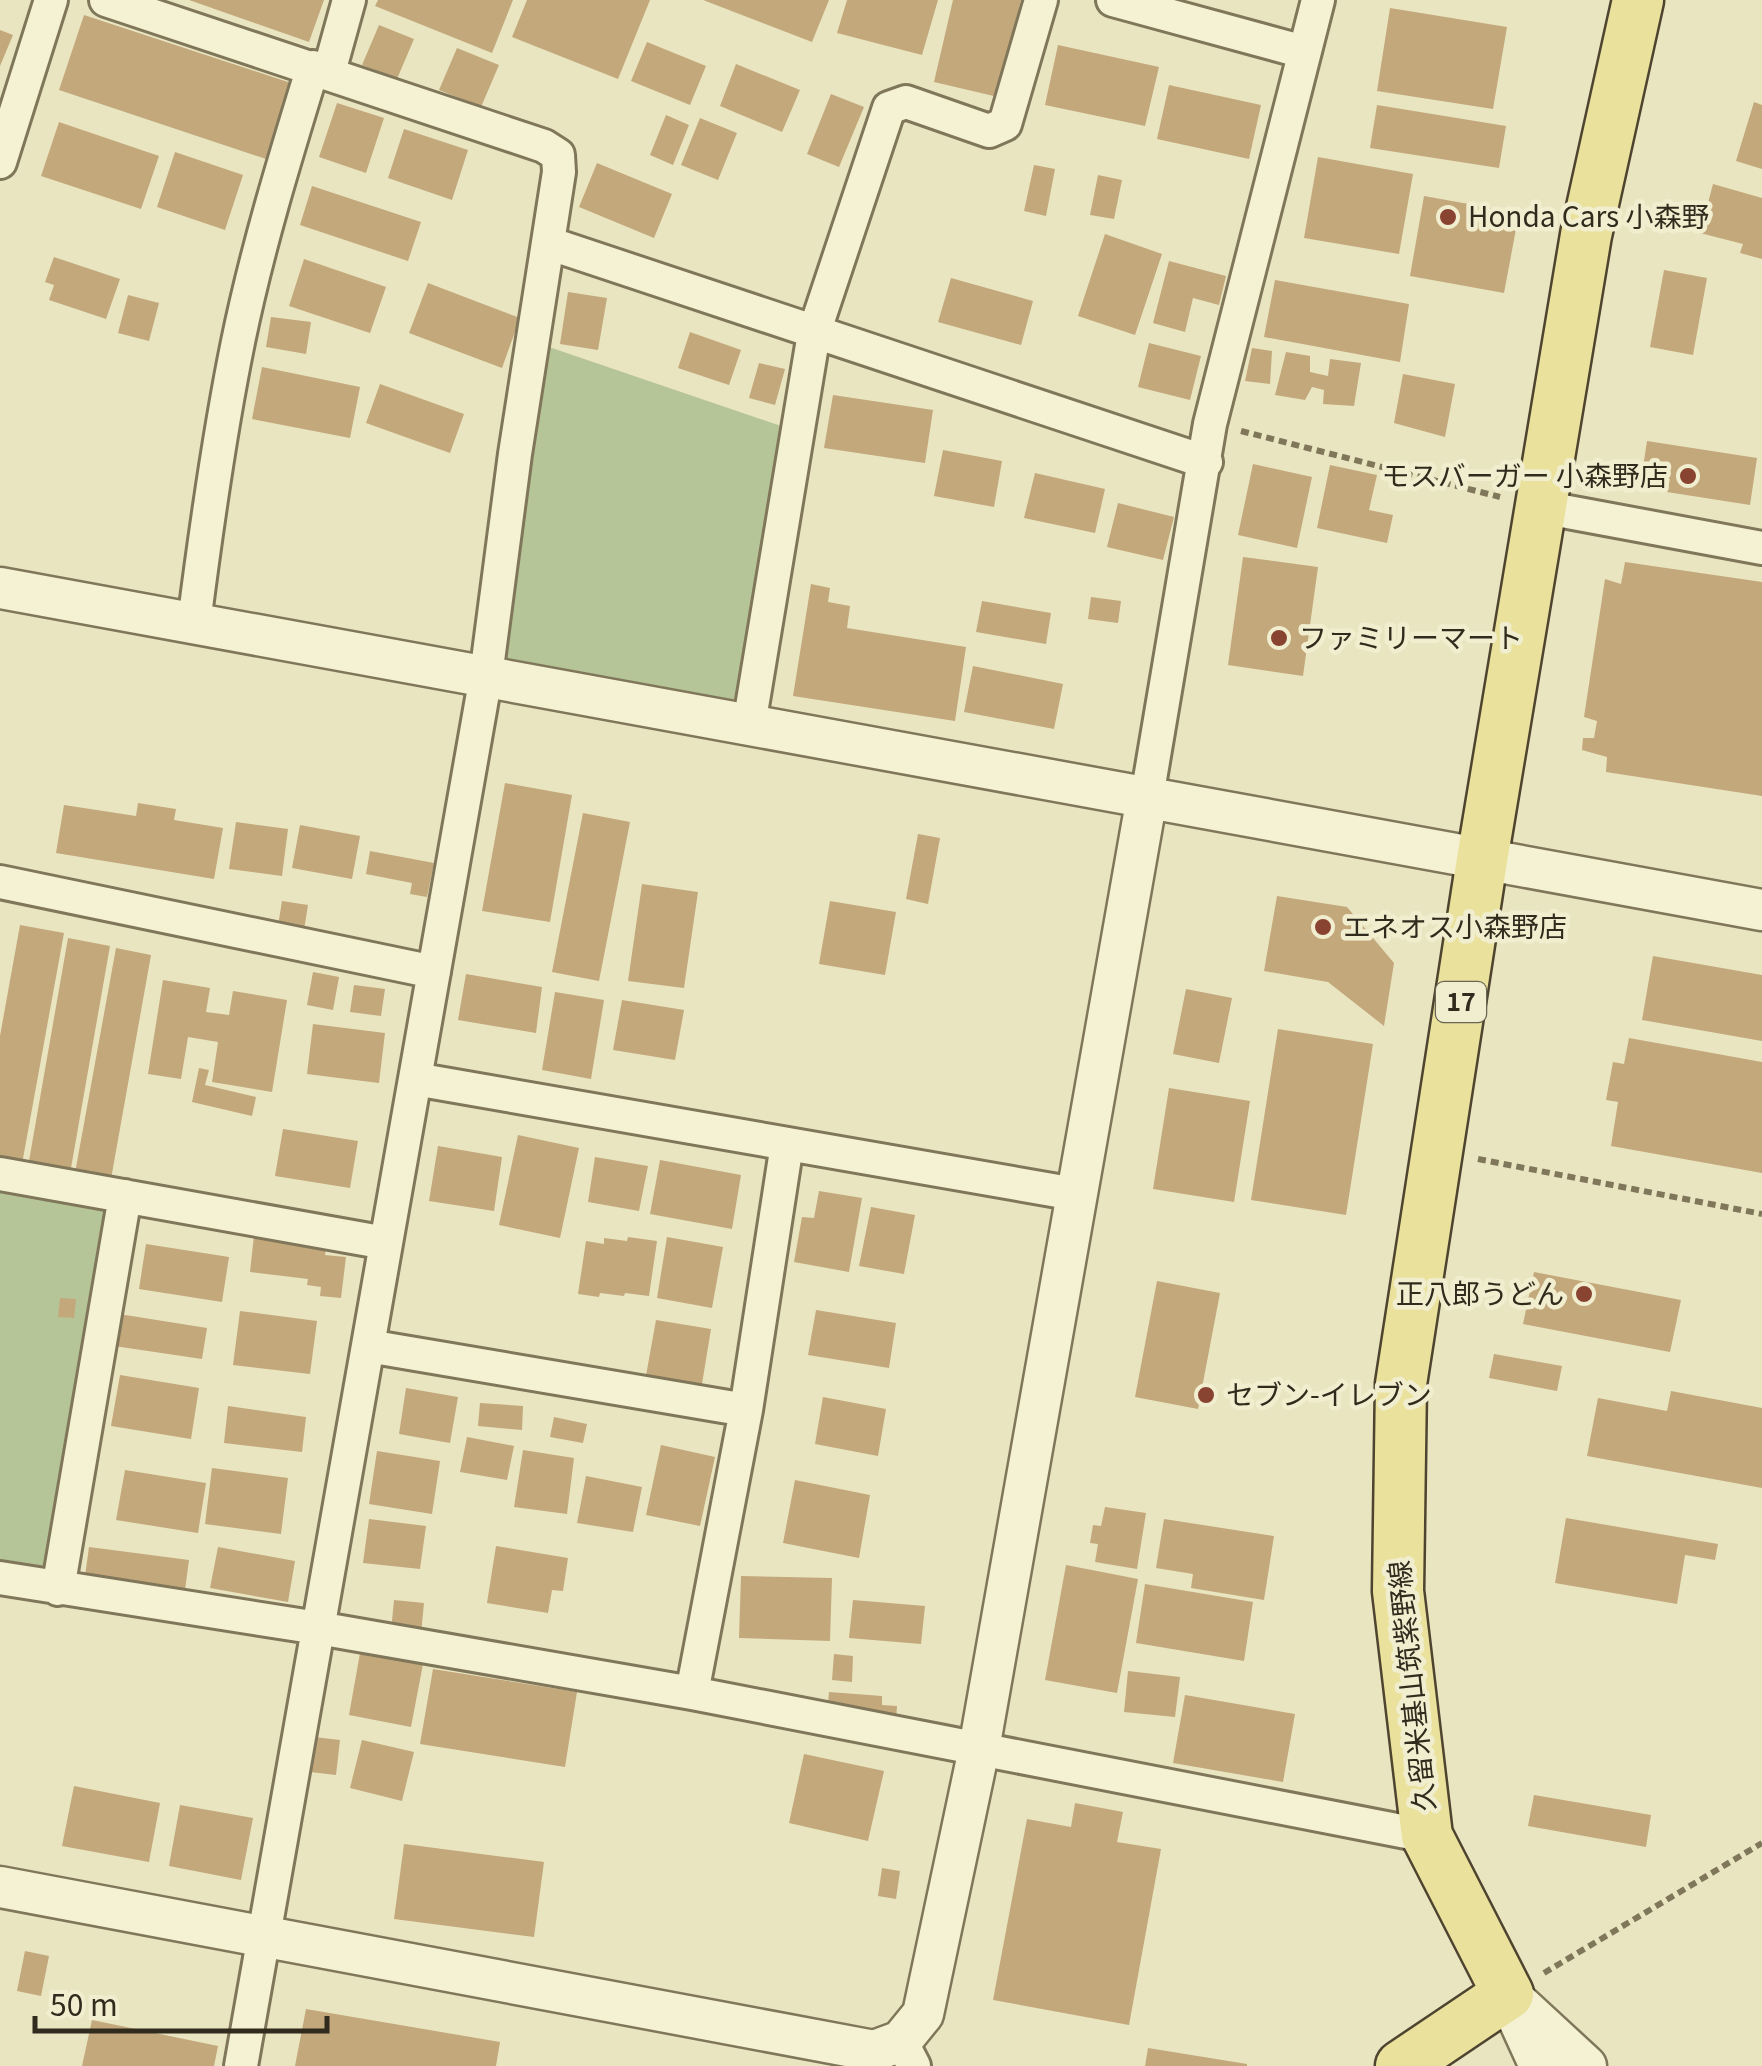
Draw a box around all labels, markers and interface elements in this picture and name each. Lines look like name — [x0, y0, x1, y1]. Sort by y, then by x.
place label: Honda Cars 小森野 — [1468, 195, 1710, 235]
marker: Honda Cars 小森野 — [1437, 206, 1459, 228]
place label: モスバーガー 小森野店 — [1382, 454, 1668, 494]
marker: モスバーガー 小森野店 — [1677, 465, 1699, 487]
place label: ファミリーマート — [1299, 616, 1523, 656]
marker: ファミリーマート — [1268, 627, 1290, 649]
place label: エネオス小森野店 — [1343, 905, 1567, 945]
marker: エネオス小森野店 — [1312, 916, 1334, 938]
road number: 17 — [1436, 982, 1486, 1022]
place label: 正八郎うどん — [1396, 1272, 1564, 1312]
marker: 正八郎うどん — [1573, 1283, 1595, 1305]
place label: セブン-イレブン — [1226, 1373, 1432, 1413]
marker: セブン-イレブン — [1195, 1384, 1217, 1406]
street label: 久留米基山筑紫野線 — [1377, 1559, 1443, 1814]
scale bar — [35, 1971, 328, 2033]
text: 50 m — [50, 1981, 118, 2025]

